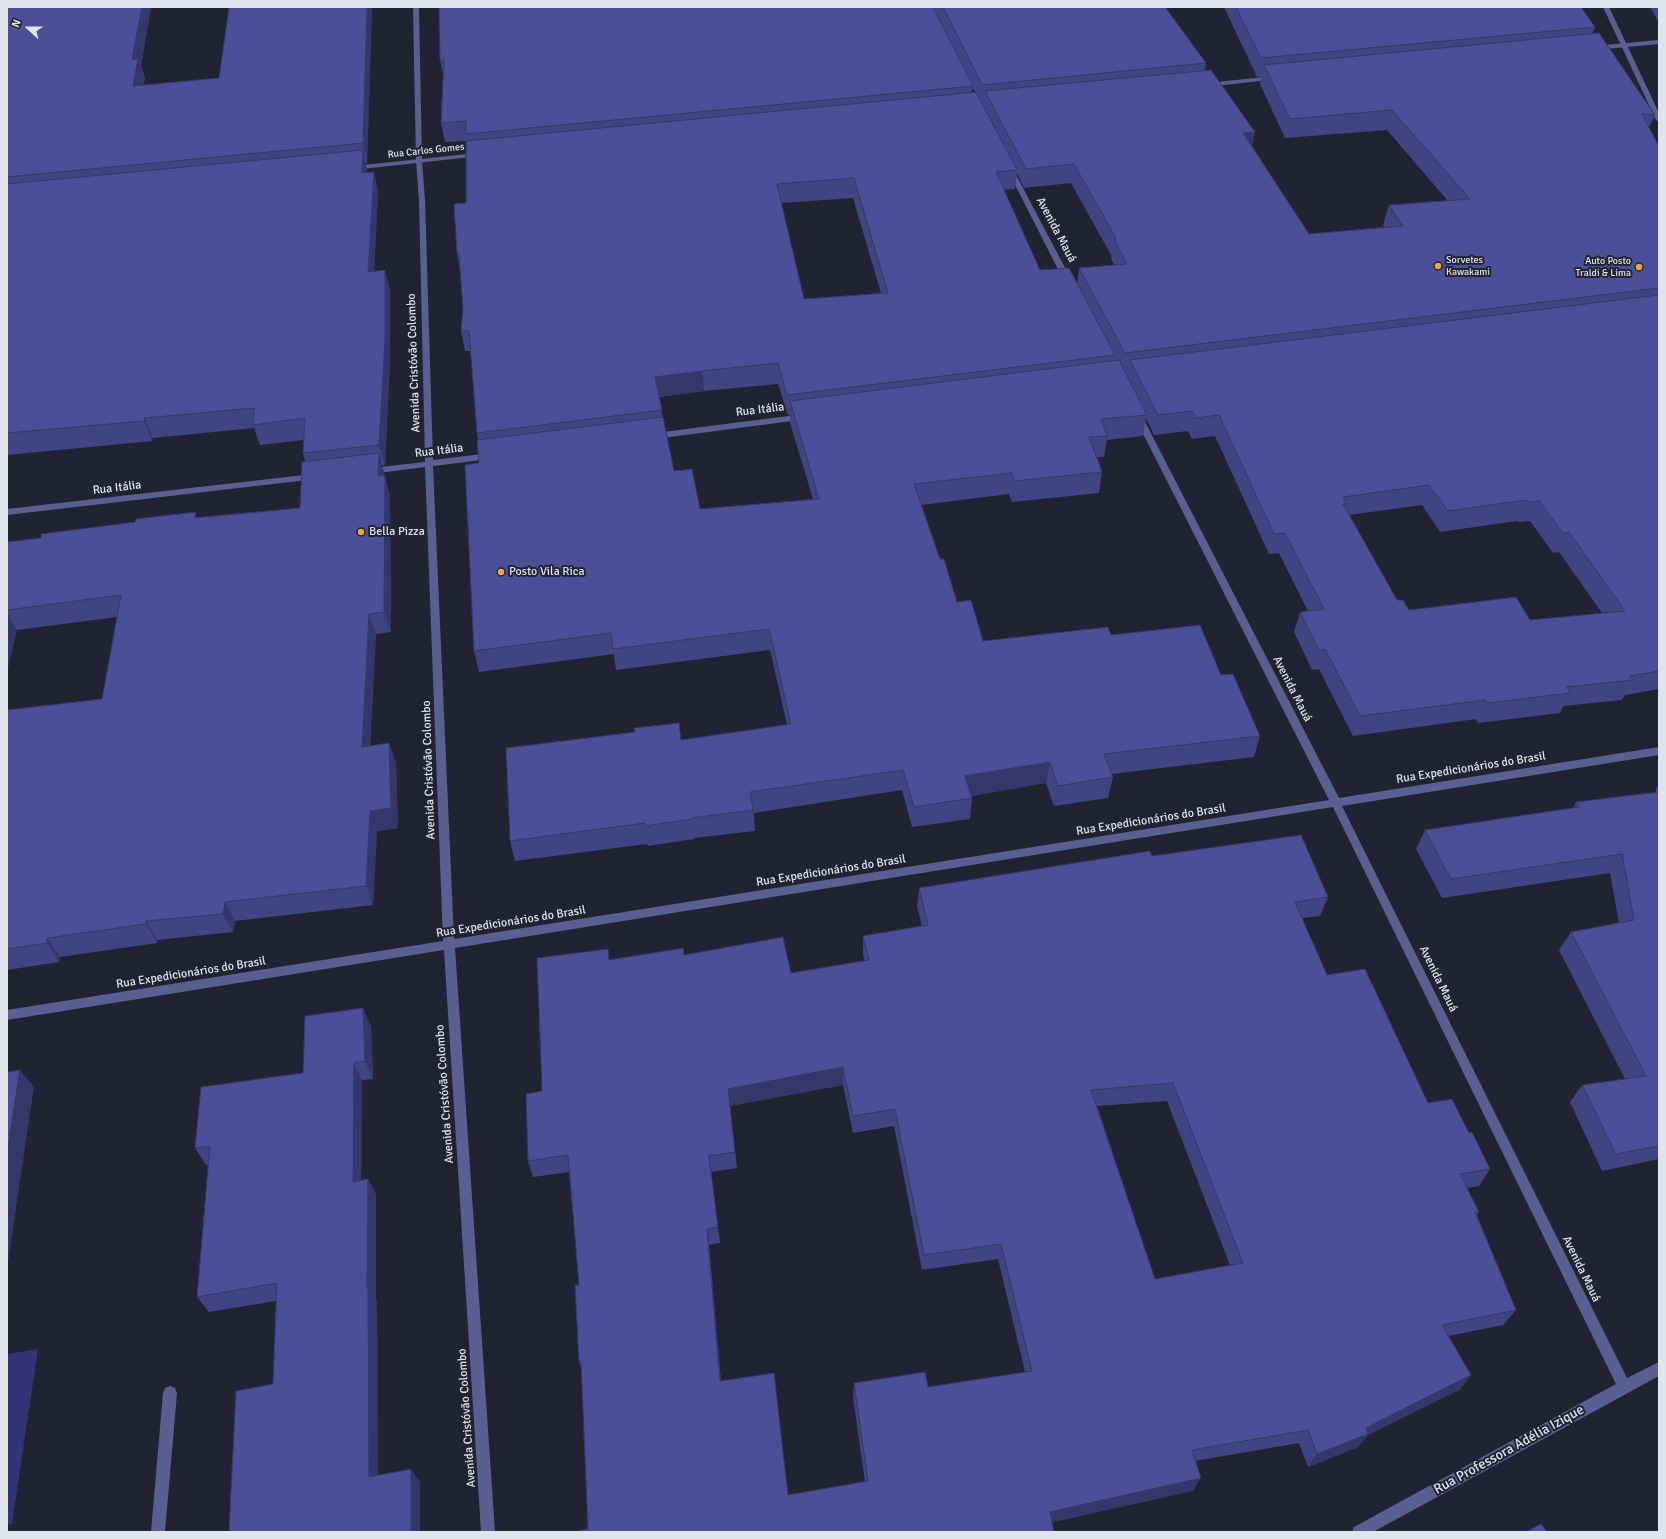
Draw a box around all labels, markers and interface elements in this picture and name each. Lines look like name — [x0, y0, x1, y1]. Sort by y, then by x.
north arrow — [8, 8, 48, 48]
text: N — [9, 18, 24, 29]
street label: Rua Carlos Gomes — [387, 141, 465, 161]
street label: Avenida Mauá — [1033, 195, 1079, 265]
place label: Sorvetes Kawakami — [1446, 254, 1490, 278]
place label: Auto Posto Traldi & Lima — [1576, 255, 1631, 278]
marker: Sorvetes Kawakami — [1433, 261, 1443, 271]
marker: Auto Posto Traldi & Lima — [1634, 262, 1644, 272]
street label: Avenida Cristóvão Colombo — [404, 293, 424, 433]
street label: Rua Itália — [735, 400, 785, 420]
street label: Rua Itália — [414, 441, 464, 461]
street label: Rua Itália — [92, 478, 142, 498]
place label: Bella Pizza — [369, 525, 425, 539]
marker: Bella Pizza — [356, 527, 366, 537]
place label: Posto Vila Rica — [509, 565, 585, 579]
marker: Posto Vila Rica — [496, 567, 506, 577]
street label: Avenida Mauá — [1269, 654, 1315, 724]
street label: Avenida Cristóvão Colombo — [419, 700, 439, 840]
street label: Rua Expedicionários do Brasil — [1395, 749, 1547, 787]
street label: Rua Expedicionários do Brasil — [1075, 801, 1227, 839]
street label: Rua Expedicionários do Brasil — [755, 852, 907, 890]
street label: Rua Expedicionários do Brasil — [435, 903, 587, 941]
street label: Avenida Mauá — [1416, 944, 1460, 1014]
street label: Rua Expedicionários do Brasil — [115, 954, 267, 992]
street label: Avenida Cristóvão Colombo — [433, 1024, 457, 1164]
street label: Avenida Mauá — [1559, 1234, 1603, 1304]
street label: Avenida Cristóvão Colombo — [455, 1348, 479, 1488]
street label: Rua Professora Adélia Izique — [1431, 1402, 1587, 1498]

